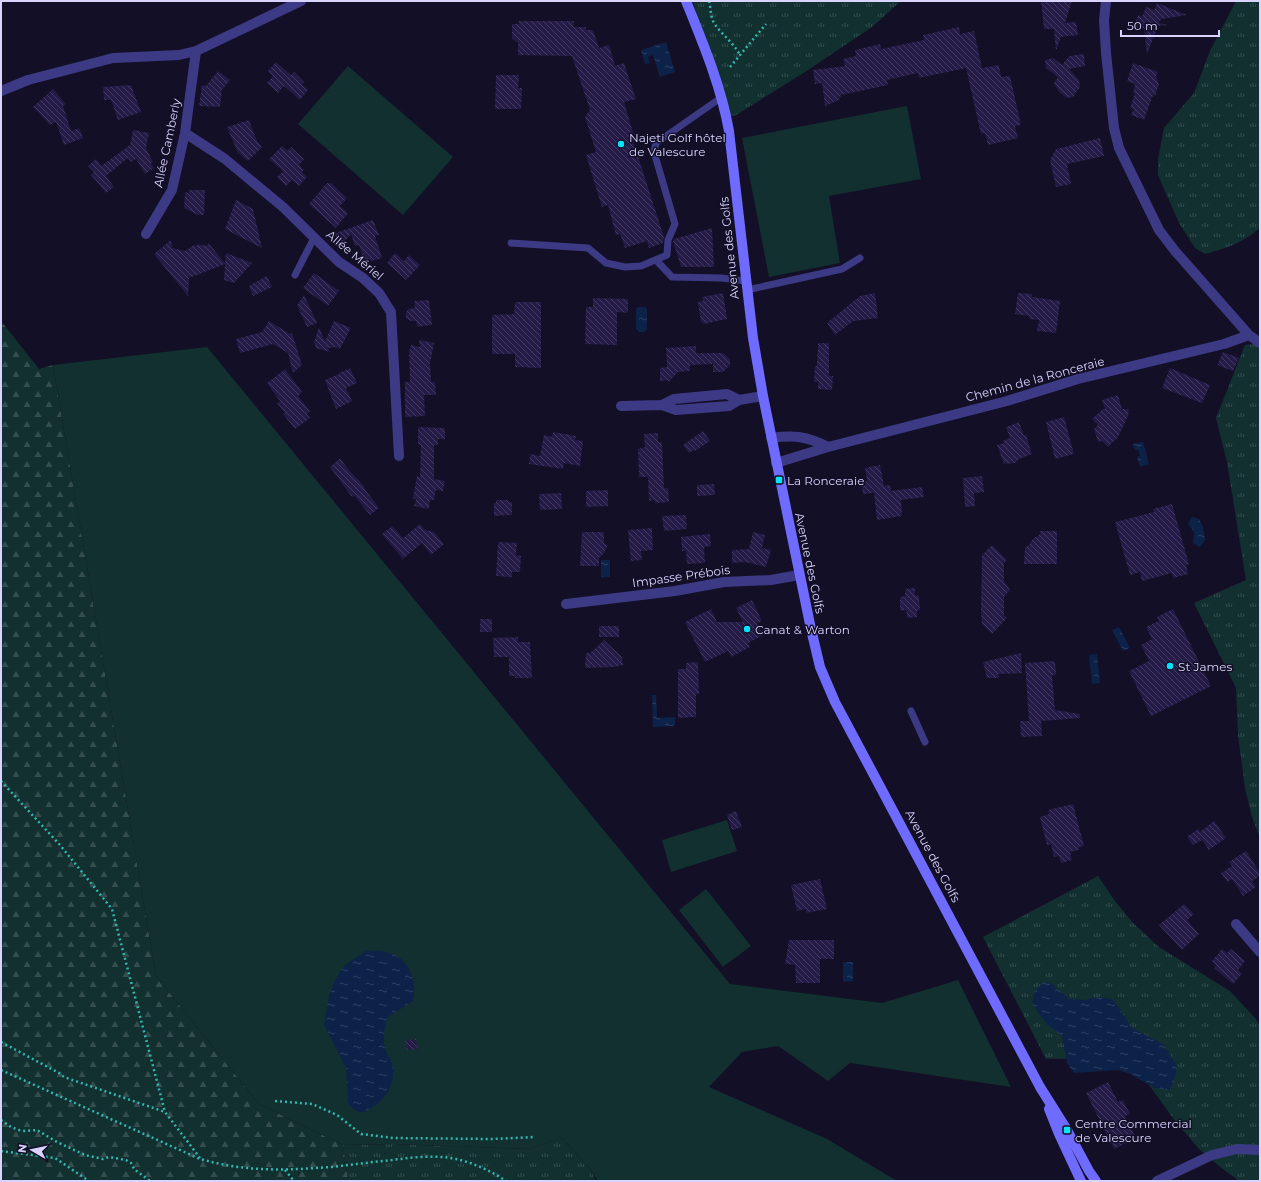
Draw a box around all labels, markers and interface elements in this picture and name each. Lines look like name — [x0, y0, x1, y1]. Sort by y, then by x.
scale bar — [1121, 12, 1219, 38]
text: 50 m — [1127, 18, 1158, 33]
street label: Allée Camberly — [150, 97, 184, 189]
place label: Najeti Golf hôtel de Valescure — [629, 130, 726, 159]
marker: Najeti Golf hôtel de Valescure — [616, 139, 626, 149]
street label: Avenue des Golfs — [716, 196, 742, 300]
street label: Allée Mériel — [323, 227, 387, 283]
street label: Chemin de la Ronceraie — [964, 353, 1106, 405]
place label: La Ronceraie — [787, 473, 864, 488]
marker: La Ronceraie — [774, 475, 784, 485]
street label: Avenue des Golfs — [792, 511, 828, 615]
street label: Impasse Prébois — [631, 562, 731, 590]
place label: Canat & Warton — [755, 622, 850, 637]
marker: Canat & Warton — [742, 624, 752, 634]
place label: St James — [1178, 659, 1232, 674]
marker: St James — [1165, 661, 1175, 671]
street label: Avenue des Golfs — [902, 807, 964, 905]
place label: Centre Commercial de Valescure — [1075, 1116, 1192, 1145]
marker: Centre Commercial de Valescure — [1062, 1125, 1072, 1135]
north arrow — [12, 1130, 52, 1170]
text: N — [15, 1143, 30, 1154]

